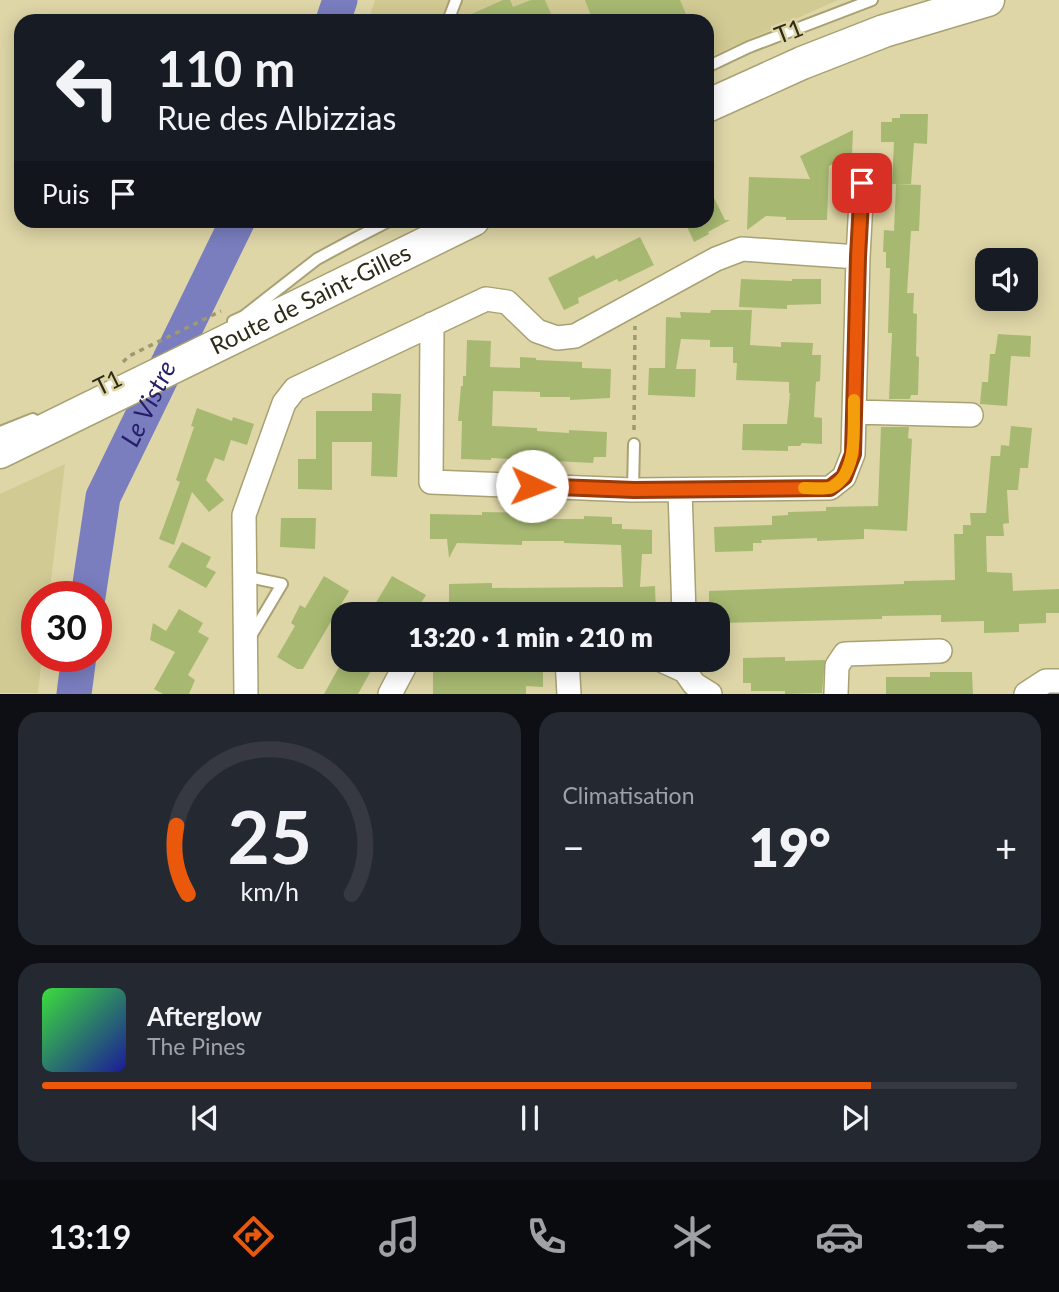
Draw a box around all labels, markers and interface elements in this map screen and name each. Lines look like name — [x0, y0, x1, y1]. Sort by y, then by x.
street label: T1 — [770, 12, 807, 49]
text: 110 m — [157, 39, 295, 97]
icon: left — [42, 42, 133, 133]
text: Rue des Albizzias — [157, 98, 396, 137]
pin — [832, 153, 892, 213]
icon: arrive — [843, 164, 881, 202]
icon: arrive — [104, 175, 142, 213]
text: Puis — [42, 178, 90, 210]
street label: Route de Saint-Gilles — [205, 237, 415, 360]
map controls — [975, 248, 1038, 311]
button: sound — [975, 248, 1038, 311]
water label: Le Vistre — [113, 355, 182, 451]
street label: T1 — [88, 362, 126, 401]
position arrow — [495, 449, 569, 523]
speed limit sign: 30 — [21, 581, 112, 672]
text: 13:20 · 1 min · 210 m — [408, 621, 653, 653]
text: Climatisation — [563, 781, 694, 809]
text: 25 — [227, 793, 311, 881]
text: 19° — [749, 816, 831, 878]
text: − — [563, 824, 585, 870]
text: + — [995, 824, 1017, 870]
text: km/h — [240, 876, 299, 906]
text: Afterglow — [147, 1000, 262, 1032]
text: The Pines — [147, 1032, 245, 1060]
icon: previous — [186, 1099, 224, 1137]
icon: pause — [511, 1099, 549, 1137]
icon: next — [836, 1099, 874, 1137]
icon: directions — [229, 1212, 278, 1261]
icon: music — [375, 1212, 424, 1261]
icon: phone — [522, 1212, 571, 1261]
icon: climate — [668, 1212, 717, 1261]
icon: car — [815, 1212, 864, 1261]
icon: filters — [961, 1212, 1010, 1261]
text: 13:19 — [49, 1217, 131, 1256]

